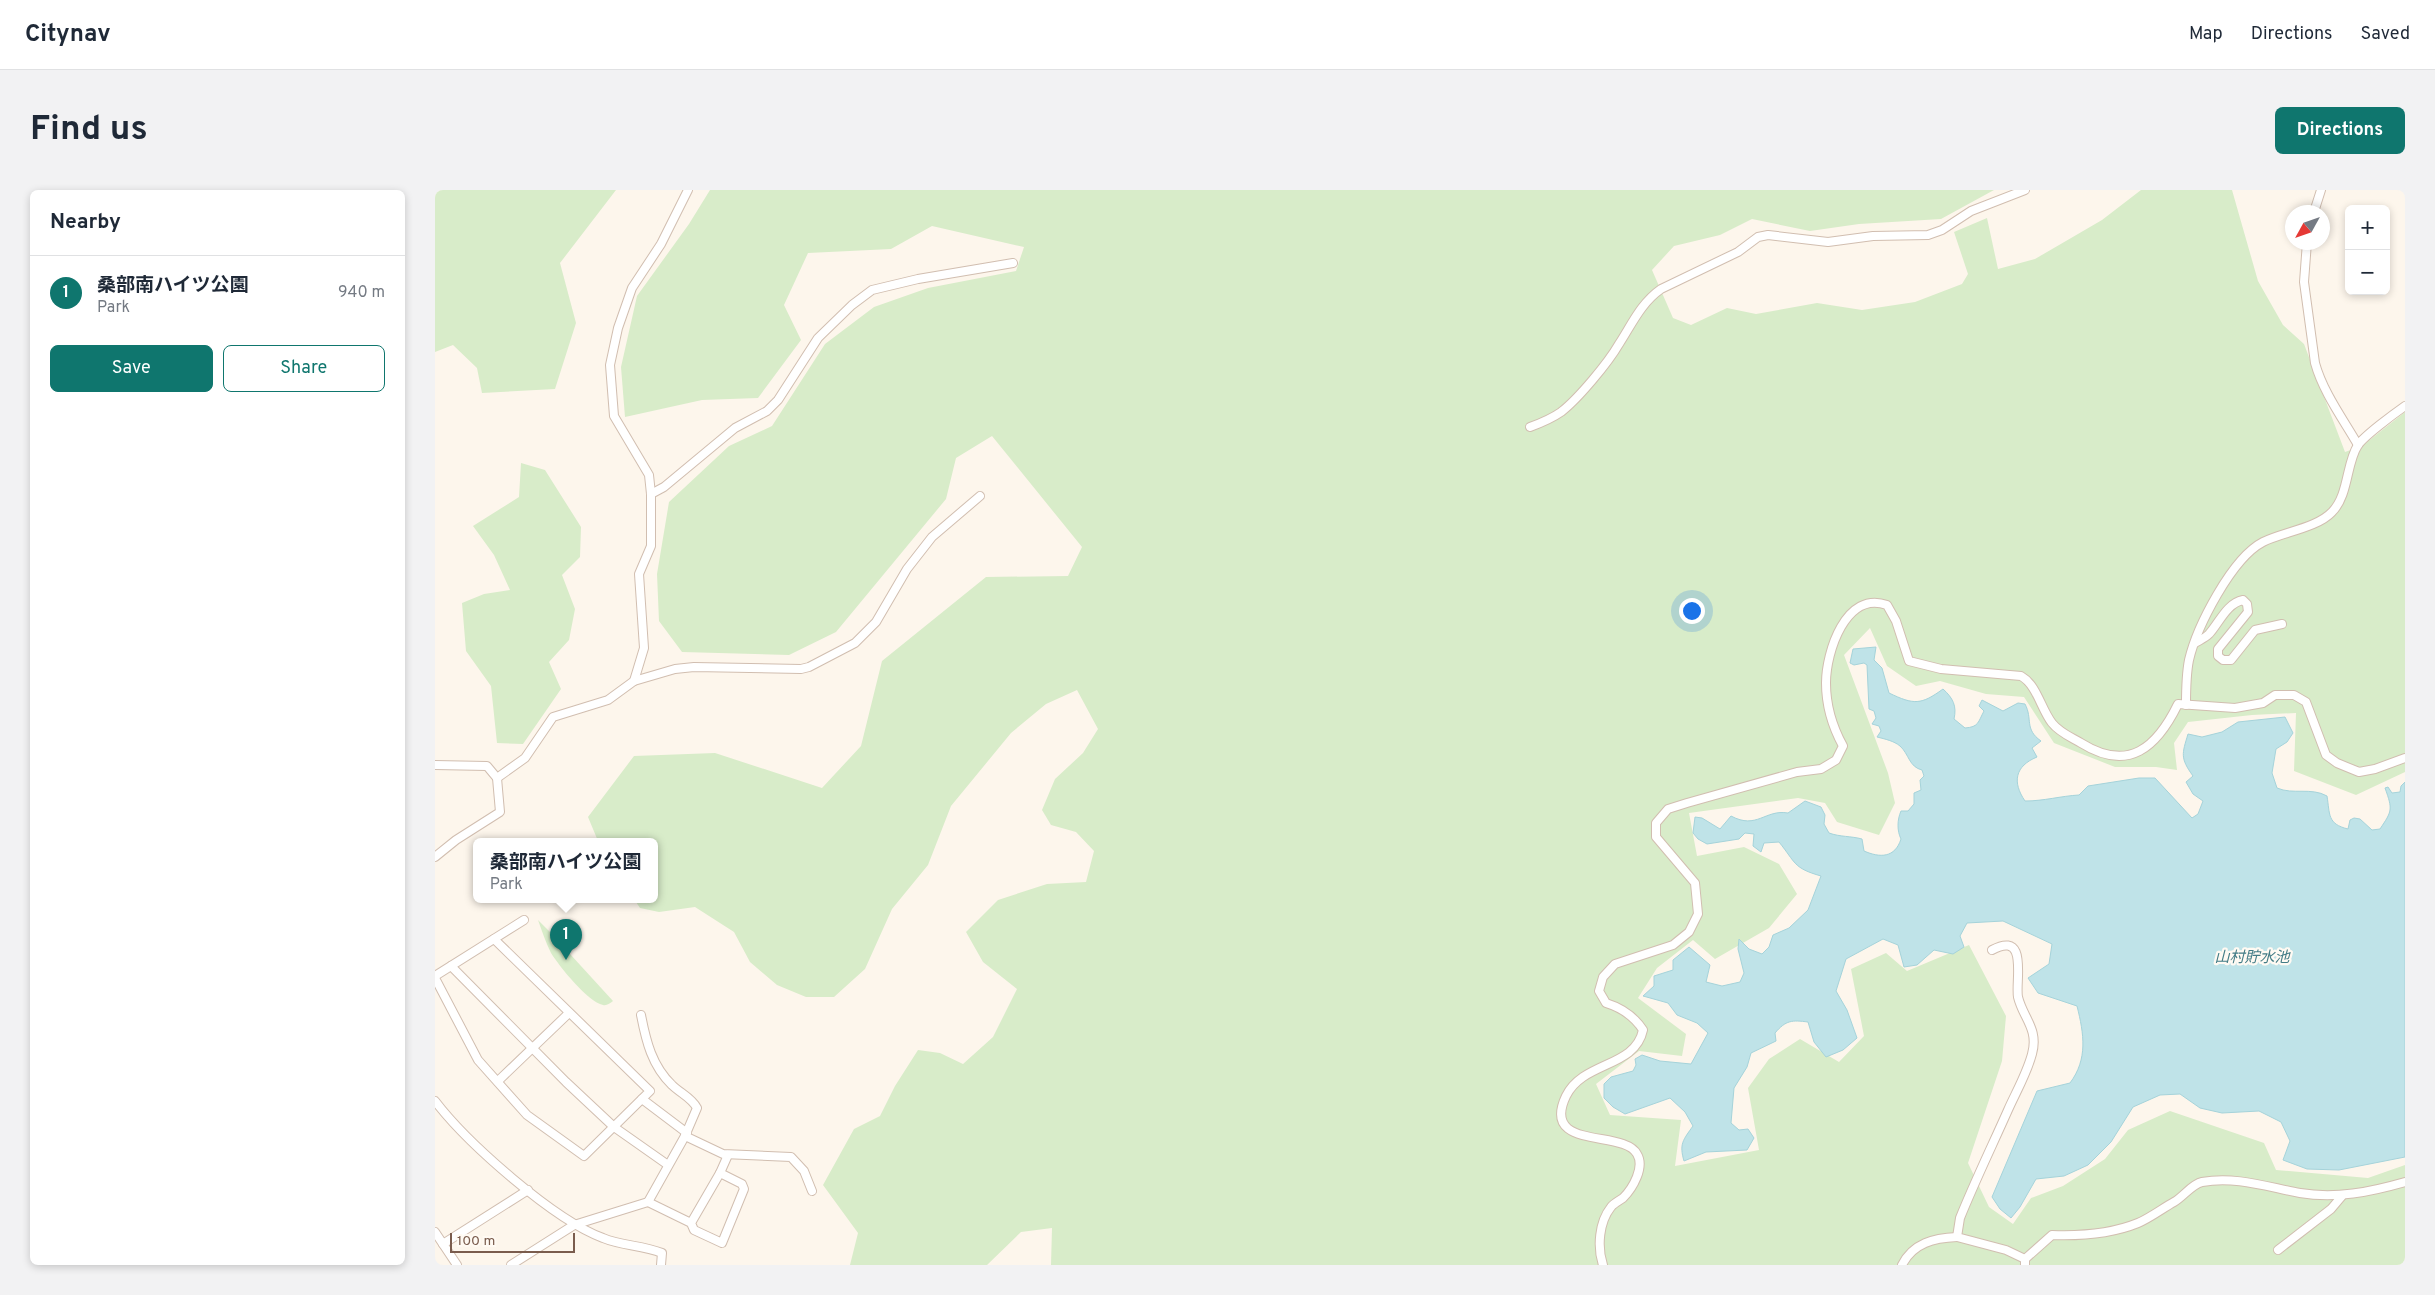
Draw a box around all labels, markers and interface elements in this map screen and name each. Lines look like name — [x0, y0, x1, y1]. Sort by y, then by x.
text: Citynav — [25, 20, 111, 50]
text: Map — [2189, 23, 2223, 46]
text: Directions — [2251, 23, 2333, 46]
text: Saved — [2361, 23, 2410, 46]
button: Directions — [2275, 107, 2405, 154]
text: Find us — [30, 108, 148, 152]
north arrow — [2285, 205, 2330, 250]
map controls — [2345, 205, 2390, 295]
button: + — [2345, 205, 2390, 250]
text: Nearby — [50, 209, 121, 236]
button: − — [2345, 250, 2390, 295]
text: 桑部南ハイツ公園 — [97, 274, 249, 298]
text: 1 — [63, 283, 69, 303]
text: 940 m — [338, 283, 385, 303]
text: Park — [97, 298, 130, 318]
button: Save — [50, 345, 213, 392]
button: Share — [223, 345, 385, 392]
your location — [1679, 598, 1705, 624]
popup — [473, 838, 658, 903]
text: 桑部南ハイツ公園 — [490, 851, 641, 875]
text: Park — [490, 875, 523, 895]
pin: 1 — [550, 919, 582, 960]
water label: 山村貯水池 — [2214, 949, 2291, 968]
scale bar — [450, 1230, 575, 1253]
text: 100 m — [457, 1233, 495, 1250]

